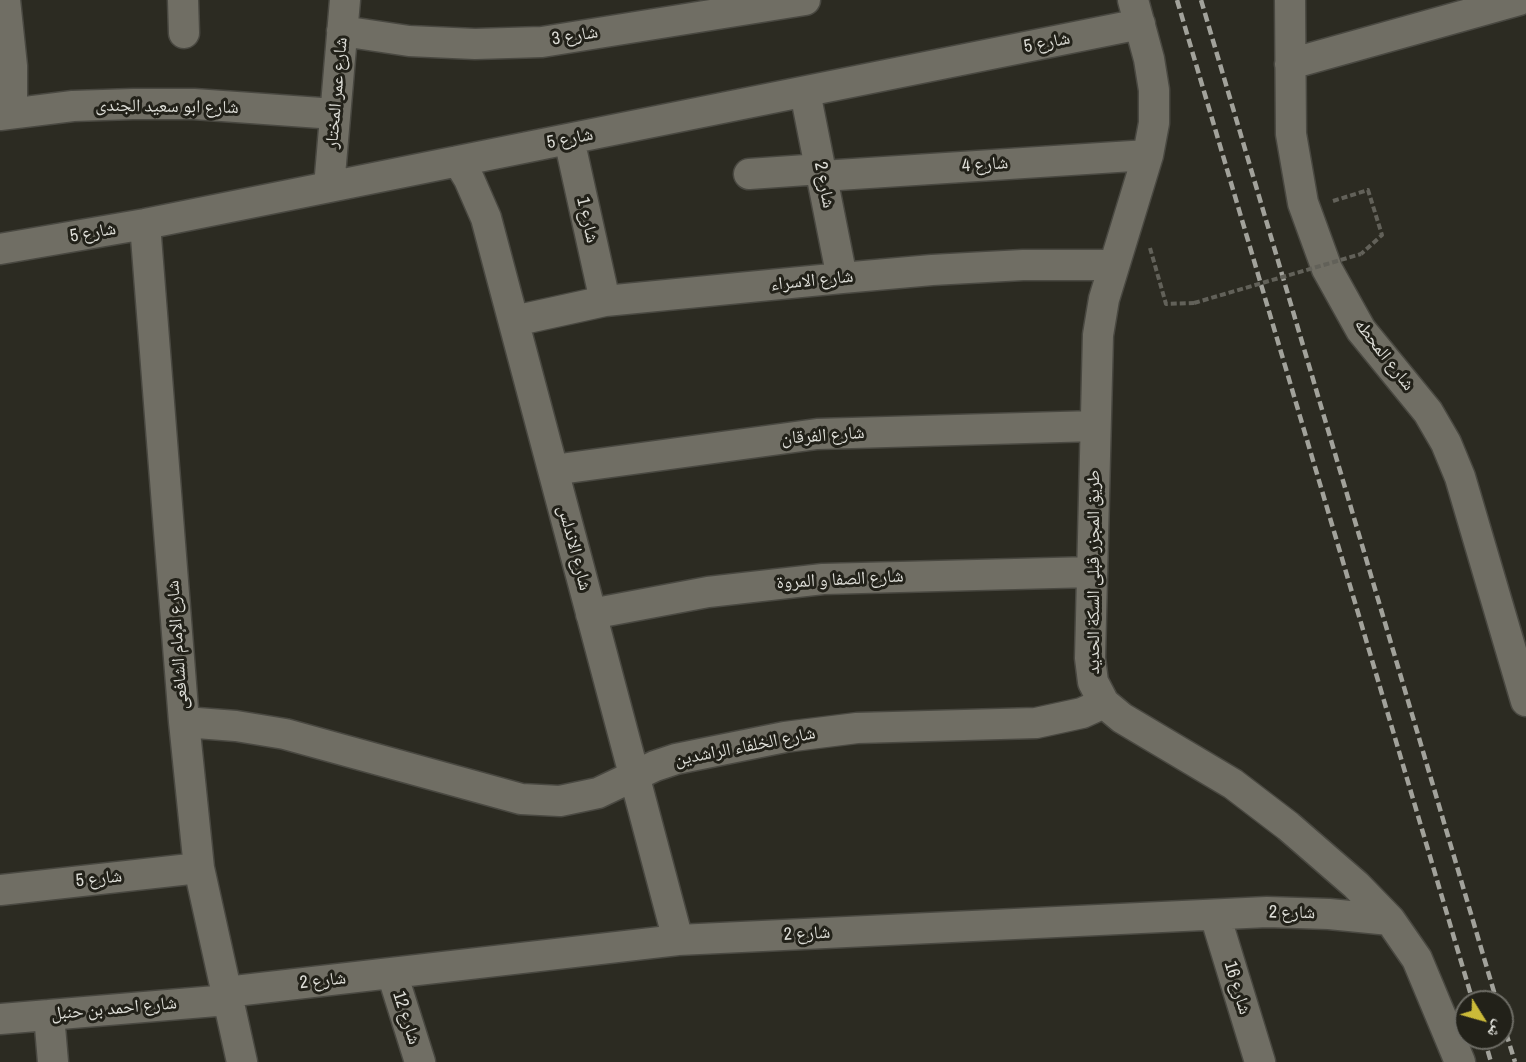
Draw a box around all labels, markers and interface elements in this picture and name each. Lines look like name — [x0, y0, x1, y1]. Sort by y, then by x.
street label: شارع 3 — [550, 22, 600, 50]
street label: شارع 5 — [1022, 28, 1072, 58]
street label: شارع عمر المختار — [321, 36, 353, 150]
street label: شارع ابو سعيد الجندى — [95, 95, 239, 119]
street label: شارع 5 — [545, 124, 595, 154]
street label: شارع 4 — [961, 153, 1009, 177]
street label: شارع 2 — [809, 160, 839, 210]
street label: شارع 1 — [571, 195, 603, 245]
street label: شارع 5 — [68, 218, 118, 248]
street label: شارع الاسراء — [770, 266, 854, 296]
street label: شارع المحطه — [1349, 315, 1419, 395]
street label: شارع الفرقان — [781, 422, 865, 450]
street label: طريق المجزر قبلى السكة الحديد — [1083, 470, 1105, 674]
street label: شارع الاندلس — [552, 503, 596, 593]
street label: شارع الصفا و المروة — [776, 566, 904, 594]
street label: شارع الإمام الشافعى — [163, 580, 193, 710]
street label: شارع الخلفاء الراشدين — [673, 723, 817, 771]
street label: شارع 5 — [75, 866, 123, 892]
street label: شارع 2 — [1269, 902, 1315, 924]
street label: شارع 2 — [783, 922, 831, 946]
street label: شارع 16 — [1219, 959, 1255, 1017]
street label: شارع 2 — [299, 968, 347, 994]
street label: شارع 12 — [387, 989, 425, 1047]
north arrow — [1454, 990, 1514, 1050]
street label: شارع احمد بن حنبل — [50, 993, 178, 1025]
text: ش — [1483, 1016, 1511, 1043]

